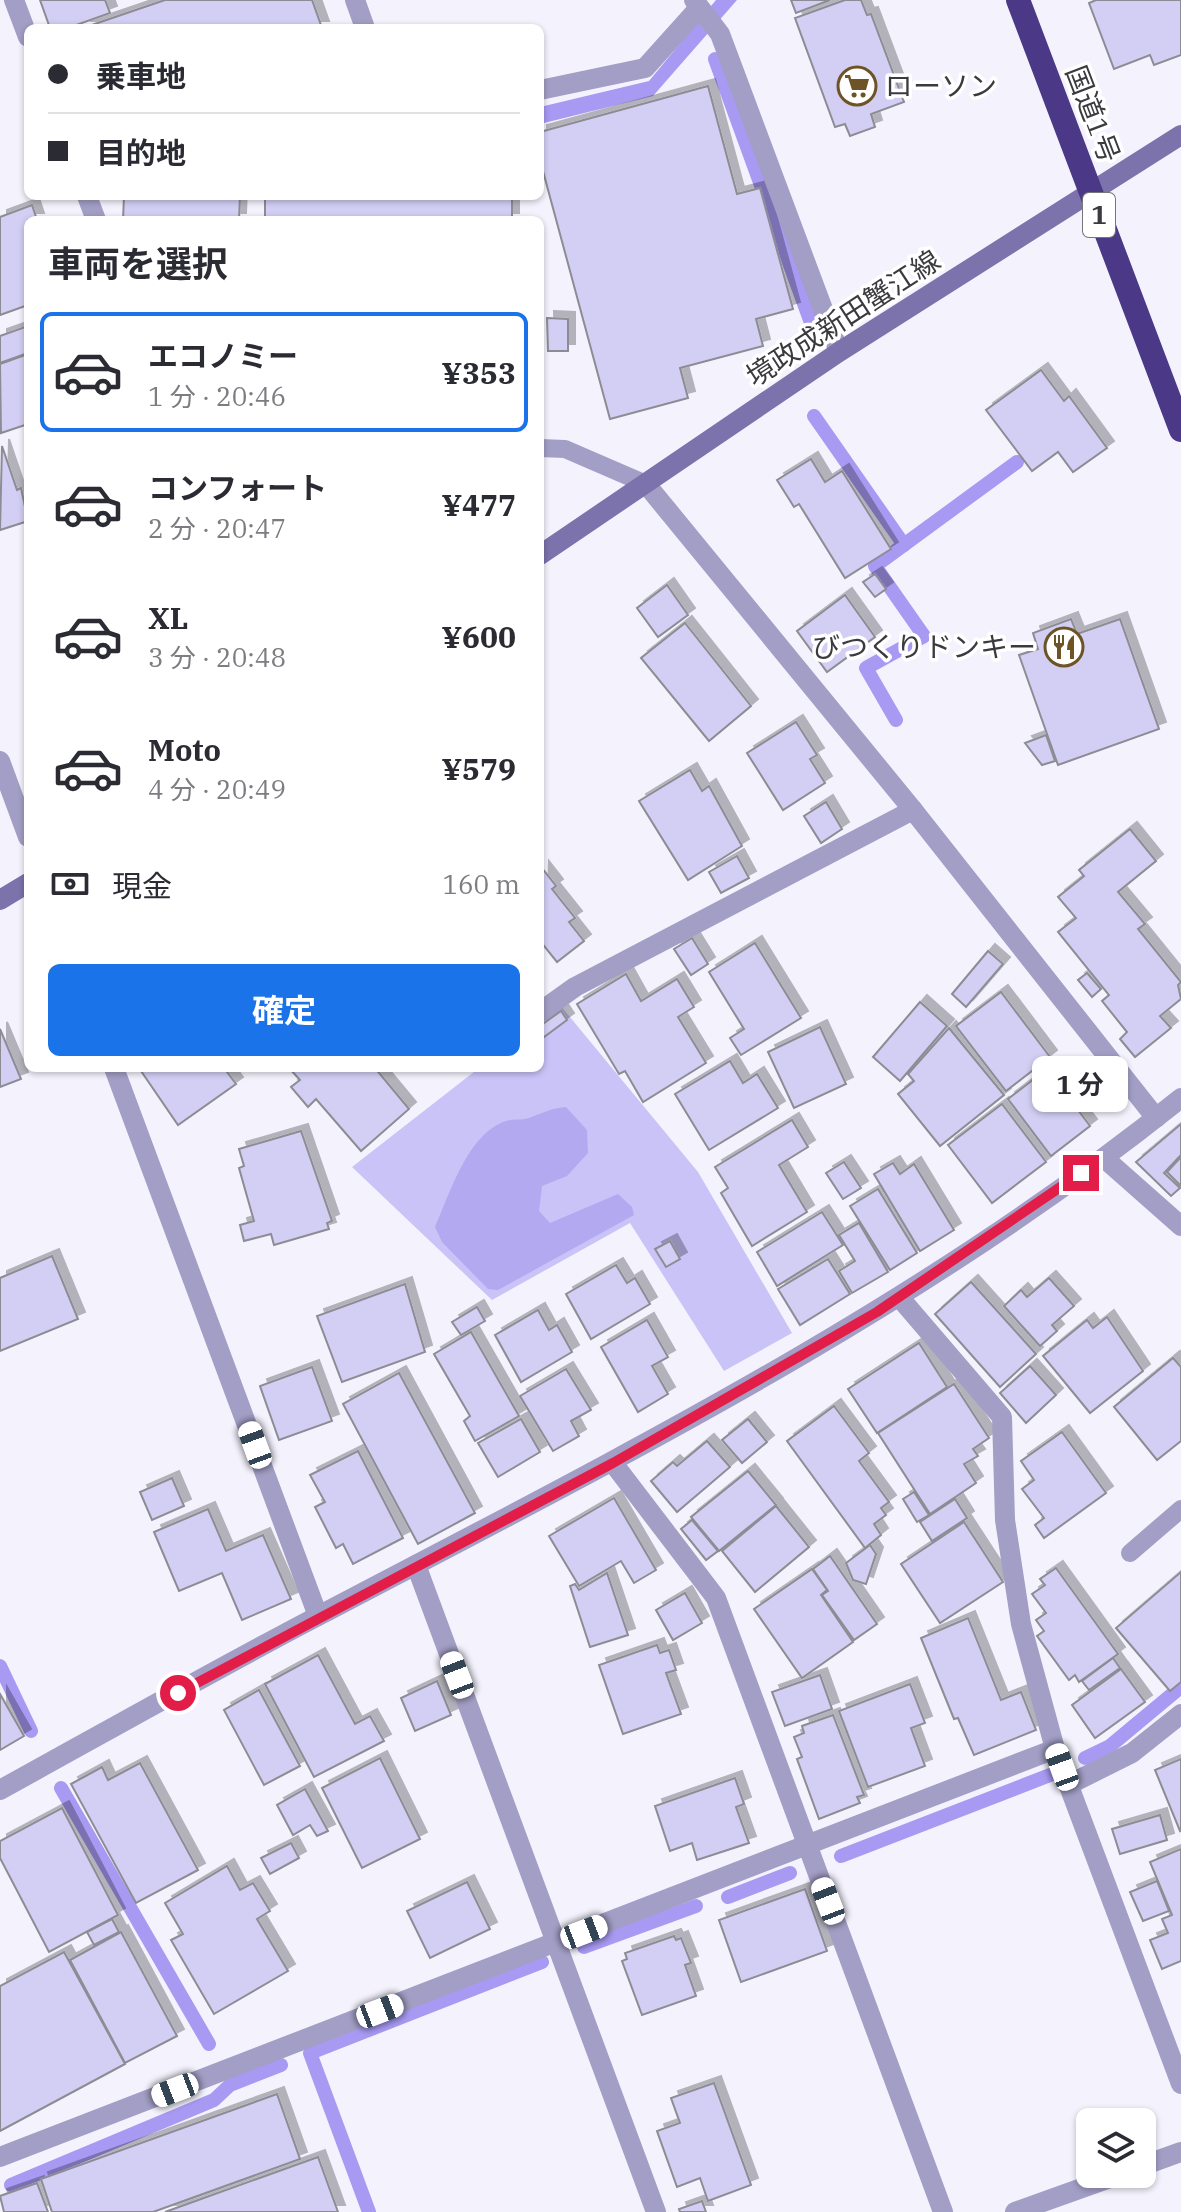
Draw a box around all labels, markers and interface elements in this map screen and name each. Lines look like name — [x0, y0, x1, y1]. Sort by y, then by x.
text: 乗車地 — [96, 56, 186, 95]
street label: 国道1号 — [1058, 60, 1129, 168]
supermarket icon: ローソン — [836, 65, 878, 107]
place label: ローソン — [885, 67, 997, 104]
text: 目的地 — [96, 133, 186, 172]
road number: 1 — [1083, 193, 1115, 237]
text: 車両を選択 — [48, 240, 228, 287]
street label: 境政成新田蟹江線 — [739, 241, 947, 394]
icon: car — [52, 336, 124, 408]
text: エコノミー — [148, 336, 298, 375]
text: ¥353 — [442, 353, 516, 392]
text: 1 分 · 20:46 — [148, 379, 286, 413]
icon: car — [52, 468, 124, 540]
text: コンフォート — [148, 468, 327, 507]
text: ¥477 — [442, 485, 516, 524]
text: 2 分 · 20:47 — [148, 511, 286, 545]
text: XL — [148, 598, 188, 637]
icon: car — [52, 600, 124, 672]
text: ¥600 — [442, 617, 516, 656]
restaurant icon: びつくりドンキー — [1043, 626, 1085, 668]
place label: びつくりドンキー — [812, 628, 1036, 665]
text: 3 分 · 20:48 — [148, 640, 286, 674]
text: Moto — [148, 730, 221, 769]
icon: car — [52, 732, 124, 804]
text: ¥579 — [442, 749, 516, 788]
text: 4 分 · 20:49 — [148, 772, 286, 806]
icon: cash — [48, 862, 92, 906]
text: 現金 — [112, 866, 172, 905]
text: 160 m — [442, 867, 520, 901]
button: 確定 — [48, 964, 520, 1056]
callout: 1 分 — [1033, 1057, 1129, 1113]
text: 1 分 — [1056, 1067, 1104, 1101]
route end — [1063, 1155, 1099, 1191]
car — [236, 1418, 274, 1472]
car — [437, 1648, 477, 1702]
route start — [160, 1675, 196, 1711]
car — [1043, 1740, 1081, 1794]
car — [808, 1874, 848, 1928]
car — [557, 1912, 611, 1952]
car — [353, 1991, 407, 2031]
car — [148, 2070, 202, 2110]
map controls — [1076, 2108, 1156, 2188]
button: layers — [1076, 2108, 1156, 2188]

